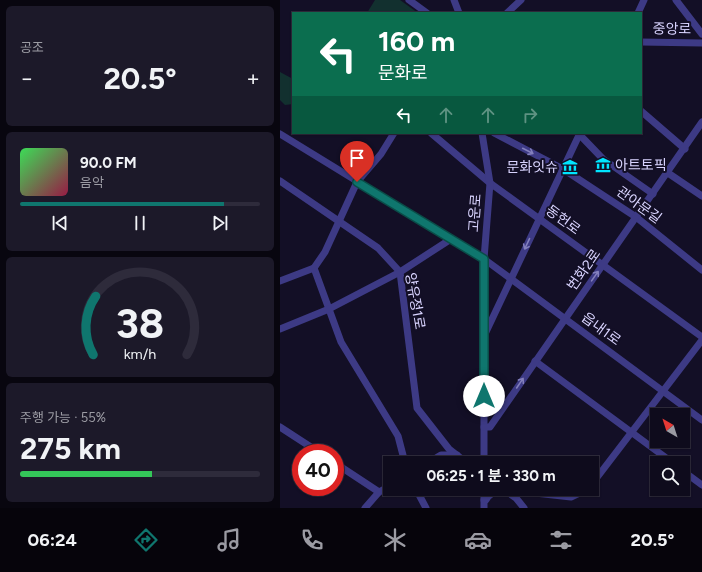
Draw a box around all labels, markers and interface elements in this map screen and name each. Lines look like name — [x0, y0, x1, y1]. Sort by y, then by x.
street label: 중앙로 — [653, 20, 692, 38]
text: 160 m — [378, 24, 455, 58]
icon: left — [312, 28, 364, 80]
text: 공조 — [20, 40, 44, 55]
text: 20.5° — [103, 60, 177, 97]
text: 문화로 — [378, 62, 428, 84]
text: − — [20, 65, 34, 92]
text: + — [246, 65, 260, 92]
icon: left — [393, 104, 415, 126]
icon: ahead — [435, 104, 457, 126]
icon: ahead — [477, 104, 499, 126]
icon: right — [519, 104, 541, 126]
pin — [340, 141, 374, 182]
icon: arrive — [346, 147, 368, 169]
one-way arrow — [522, 148, 534, 155]
text: 90.0 FM — [80, 154, 137, 172]
museum icon: 아트토픽 — [594, 156, 612, 174]
place label: 아트토픽 — [615, 157, 667, 174]
museum icon: 문화잇슈 — [561, 158, 579, 176]
place label: 문화잇슈 — [506, 159, 558, 176]
text: 음악 — [80, 175, 104, 190]
street label: 관아문길 — [613, 183, 665, 227]
street label: 고운로 — [465, 193, 485, 233]
street label: 동헌로 — [542, 202, 584, 238]
icon: previous — [49, 212, 71, 234]
icon: pause — [129, 212, 151, 234]
icon: next — [209, 212, 231, 234]
one-way arrow — [523, 238, 530, 250]
street label: 번화2로 — [564, 246, 604, 294]
street label: 양유정1로 — [402, 271, 428, 331]
one-way arrow — [591, 271, 599, 282]
text: 38 — [116, 298, 164, 348]
street label: 읍내1로 — [578, 309, 624, 349]
text: km/h — [124, 344, 156, 362]
position arrow — [463, 375, 505, 417]
one-way arrow — [516, 378, 524, 389]
north arrow — [650, 408, 690, 448]
map controls — [650, 408, 690, 496]
text: 주행 가능 · 55% — [20, 410, 106, 425]
text: 275 km — [20, 430, 121, 467]
speed limit sign: 40 — [292, 444, 344, 496]
button: search — [650, 456, 690, 496]
text: 06:25 · 1 분 · 330 m — [426, 467, 556, 485]
icon: directions — [132, 526, 160, 554]
icon: music — [215, 526, 243, 554]
icon: phone — [298, 526, 326, 554]
icon: climate — [381, 526, 409, 554]
icon: car — [464, 526, 492, 554]
icon: filters — [547, 526, 575, 554]
text: 06:24 — [28, 529, 77, 551]
text: 20.5° — [631, 529, 674, 551]

